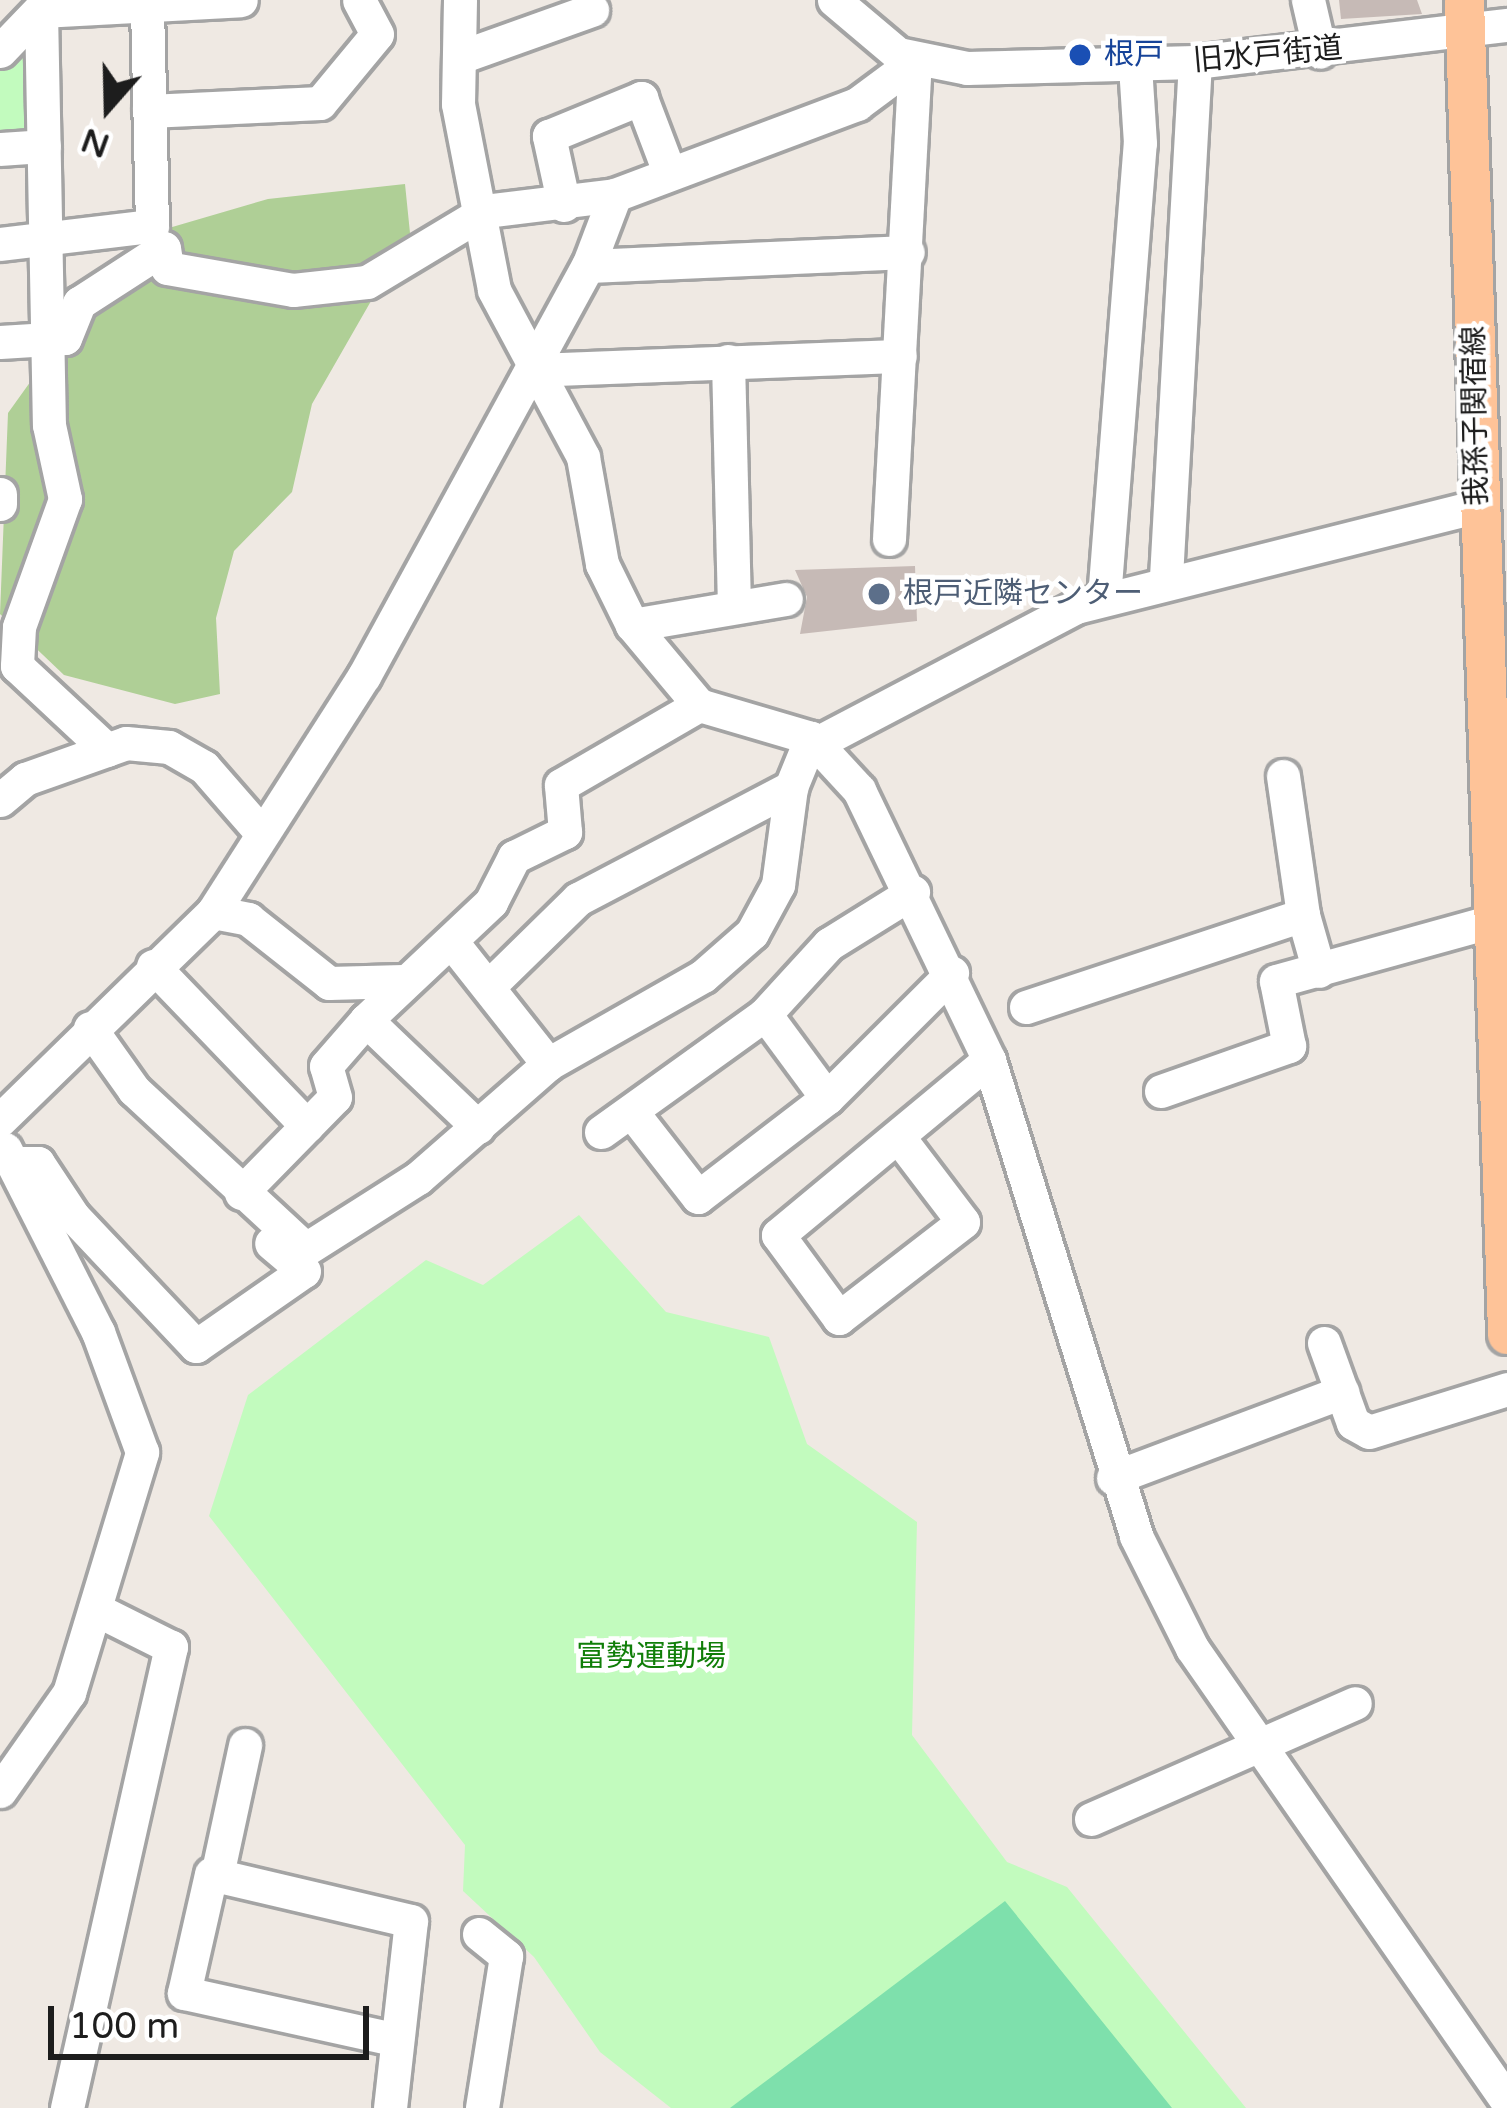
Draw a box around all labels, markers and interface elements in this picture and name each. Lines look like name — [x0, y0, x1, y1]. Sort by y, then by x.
street label: 旧水戸街道 — [1192, 31, 1344, 79]
place label: 根戸 — [1104, 37, 1164, 73]
marker: 根戸 — [1067, 42, 1093, 68]
north arrow — [48, 48, 168, 168]
text: N — [76, 119, 115, 165]
street label: 我孫子関宿線 — [1456, 326, 1496, 506]
place label: 根戸近隣センター — [903, 576, 1143, 612]
marker: 根戸近隣センター — [866, 581, 892, 607]
park label: 富勢運動場 — [576, 1639, 726, 1675]
scale bar — [54, 1982, 375, 2056]
text: 100 m — [69, 2005, 179, 2048]

